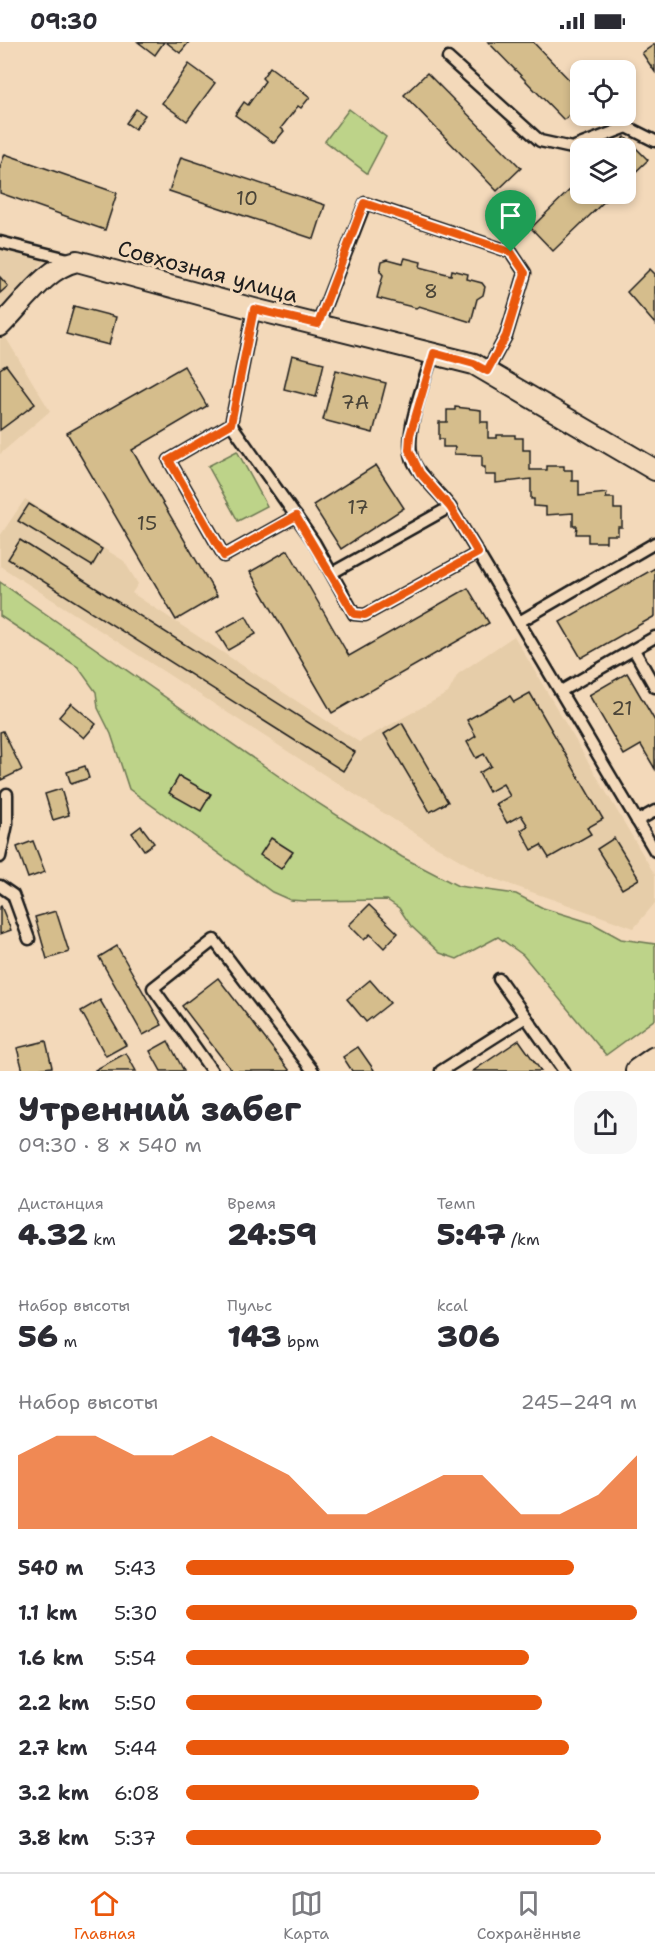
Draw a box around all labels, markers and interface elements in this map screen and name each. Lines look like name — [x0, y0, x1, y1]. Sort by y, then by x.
text: 09:30 — [30, 7, 98, 36]
map controls — [570, 60, 636, 204]
button: locate — [570, 60, 636, 126]
button: layers — [570, 138, 636, 204]
house number: 10 — [236, 185, 258, 211]
pin — [485, 190, 536, 252]
icon: arrive — [494, 199, 527, 232]
street label: Совхозная улица — [114, 233, 302, 310]
house number: 8 — [424, 278, 438, 304]
house number: 7А — [341, 389, 369, 415]
house number: 17 — [347, 494, 369, 520]
house number: 15 — [137, 510, 157, 536]
house number: 21 — [611, 695, 633, 721]
text: Утренний забег — [18, 1087, 301, 1132]
button: share — [574, 1091, 637, 1154]
text: 09:30 · 8 × 540 m — [18, 1132, 202, 1158]
text: Дистанция — [18, 1193, 104, 1214]
text: Время — [227, 1193, 276, 1214]
text: Темп — [437, 1193, 475, 1214]
text: 4.32 — [18, 1214, 88, 1255]
text: 24:59 — [227, 1214, 317, 1255]
text: 5:47 — [437, 1214, 506, 1255]
text: km — [88, 1229, 116, 1250]
text: /km — [506, 1229, 540, 1250]
text: Набор высоты — [18, 1295, 130, 1316]
text: Пульс — [227, 1295, 272, 1316]
text: kcal — [437, 1295, 468, 1316]
text: 56 — [18, 1316, 58, 1357]
text: 143 — [227, 1316, 282, 1357]
text: 306 — [437, 1316, 500, 1357]
text: m — [58, 1331, 77, 1352]
text: bpm — [282, 1331, 319, 1352]
text: Набор высоты — [18, 1389, 158, 1415]
text: 245–249 m — [521, 1389, 637, 1415]
text: 540 m — [18, 1555, 83, 1581]
text: 5:43 — [114, 1555, 156, 1581]
text: 1.1 km — [18, 1600, 77, 1626]
text: 5:30 — [114, 1600, 158, 1626]
text: 1.6 km — [18, 1645, 84, 1671]
text: 5:54 — [114, 1645, 156, 1671]
text: 2.2 km — [18, 1690, 89, 1716]
text: 5:50 — [114, 1690, 157, 1716]
text: 2.7 km — [18, 1735, 87, 1761]
text: 5:44 — [114, 1735, 157, 1761]
text: 3.2 km — [18, 1780, 89, 1806]
text: 6:08 — [114, 1780, 160, 1806]
text: 3.8 km — [18, 1825, 89, 1851]
text: 5:37 — [114, 1825, 156, 1851]
tab: Главная — [74, 1887, 136, 1944]
tab: Карта — [283, 1887, 329, 1944]
tab: Сохранённые — [477, 1887, 581, 1944]

